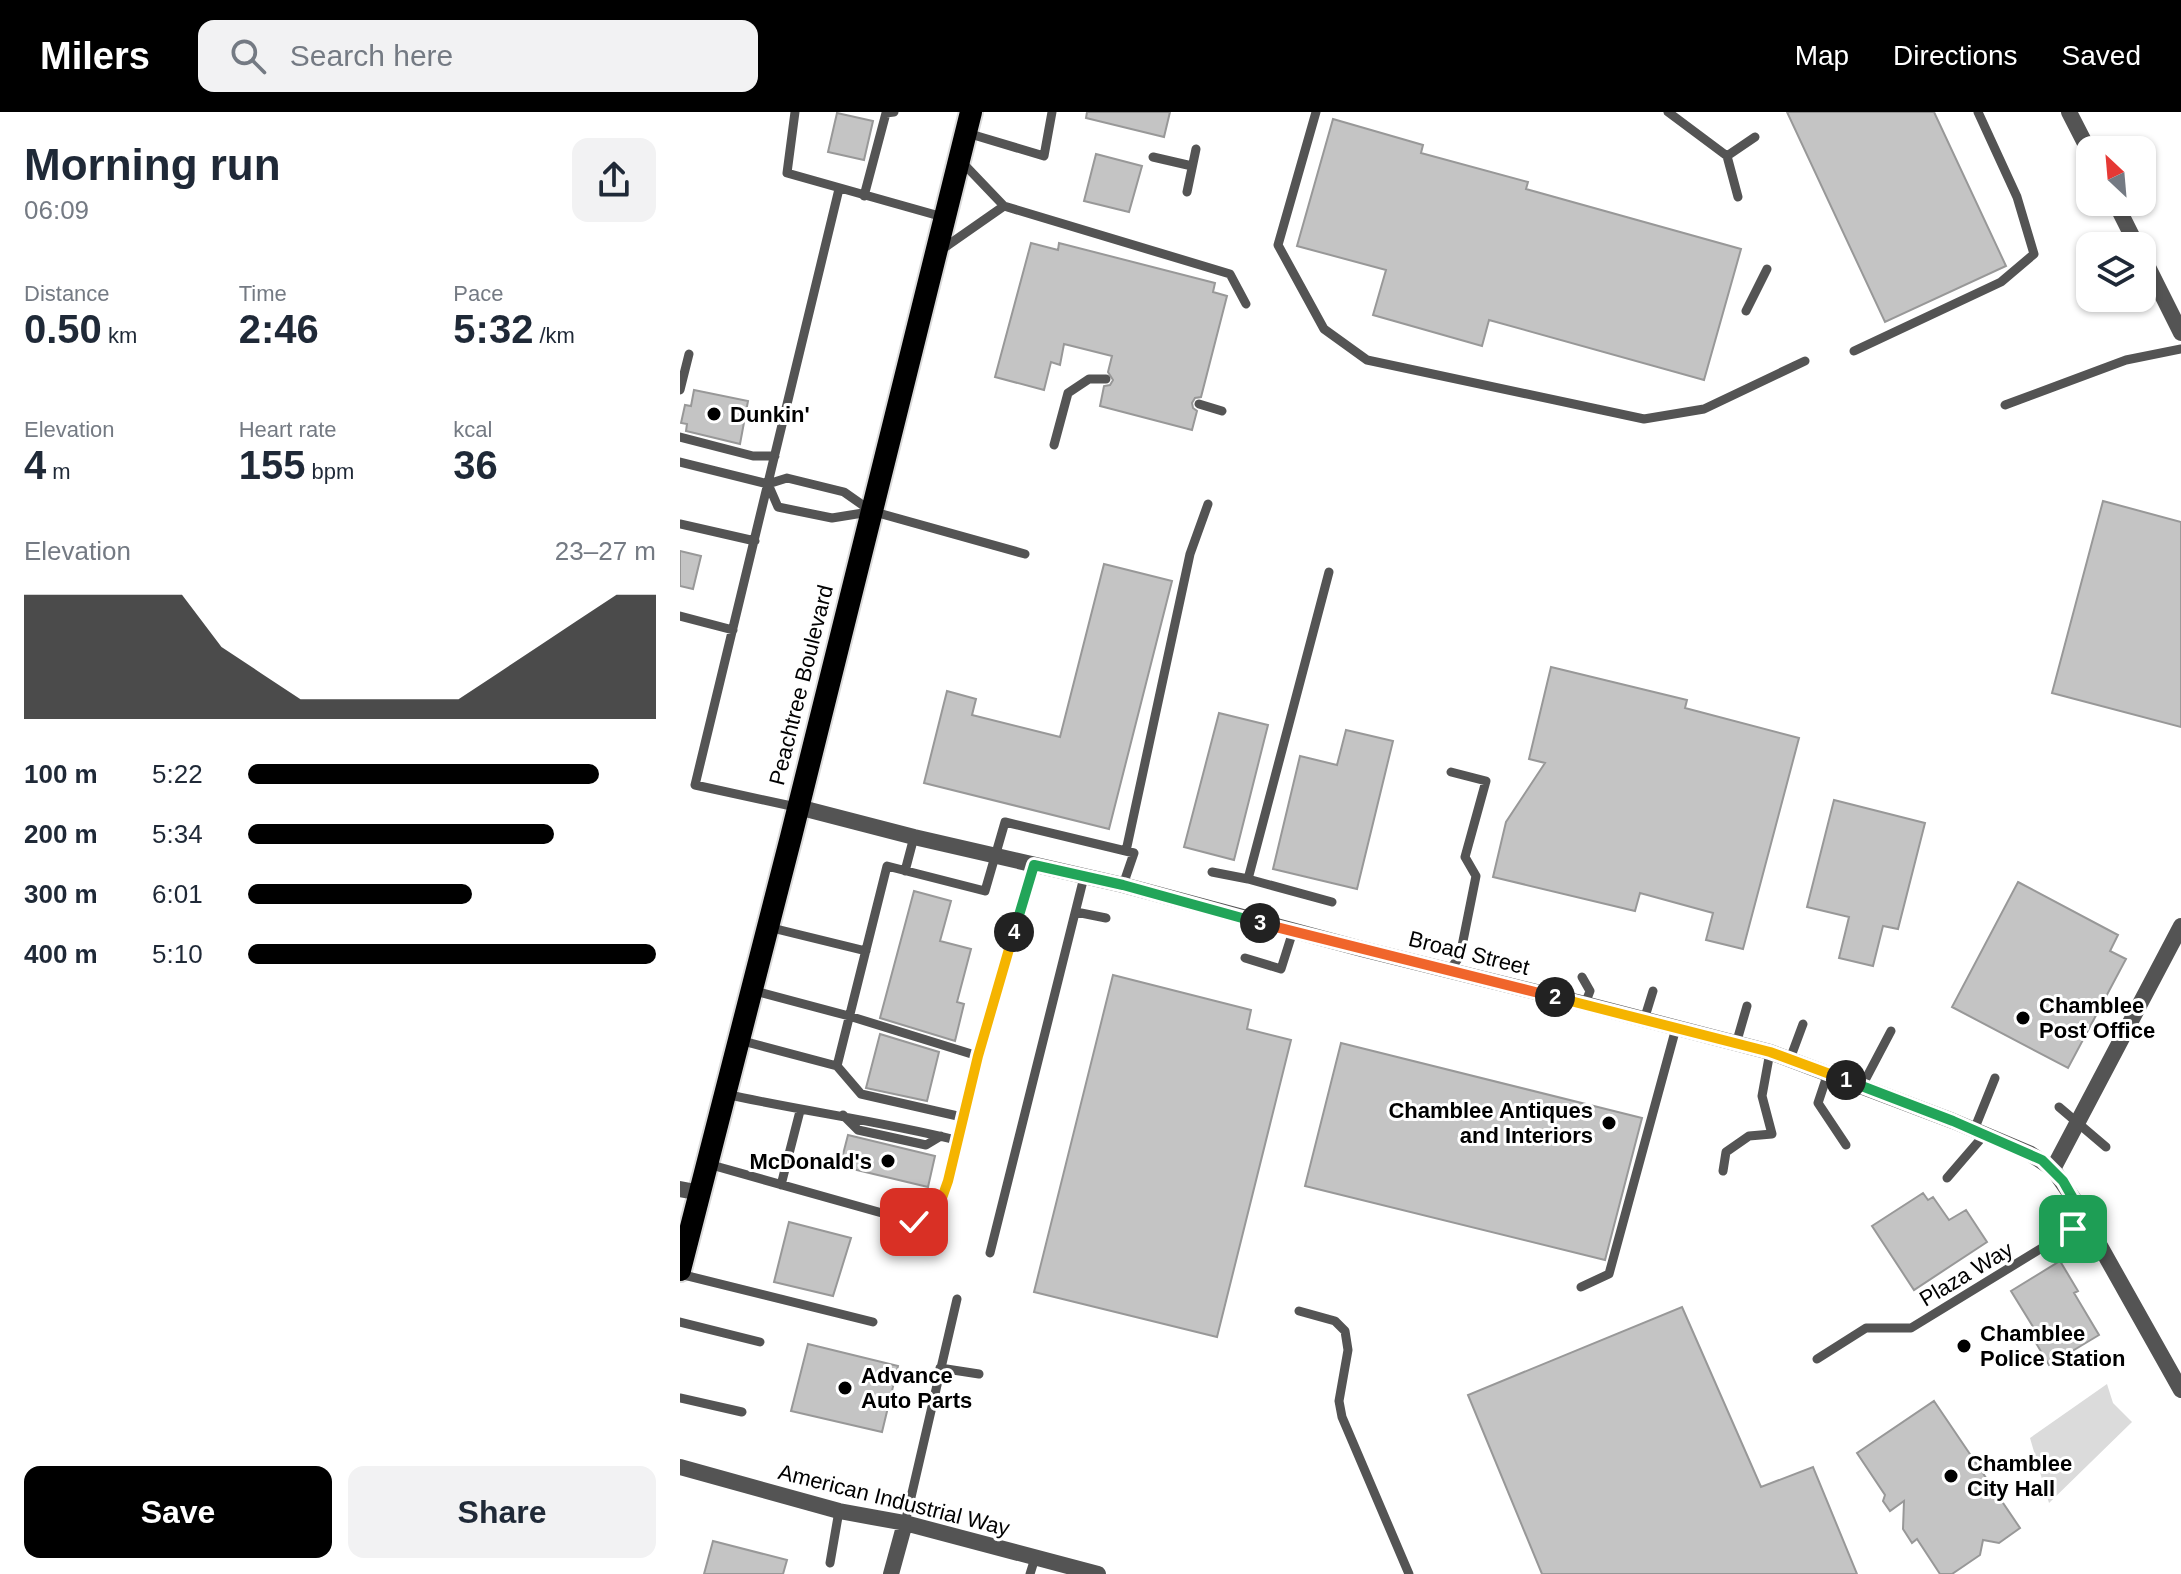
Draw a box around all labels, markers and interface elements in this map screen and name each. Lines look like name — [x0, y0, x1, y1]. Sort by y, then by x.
search box — [198, 20, 758, 92]
icon: search — [226, 34, 270, 78]
text: Milers — [40, 35, 150, 77]
text: Search here — [290, 39, 453, 72]
text: Map — [1795, 40, 1849, 71]
text: Directions — [1893, 40, 2018, 71]
text: Saved — [2062, 40, 2141, 71]
north arrow — [2076, 136, 2156, 216]
map controls — [2076, 136, 2156, 312]
button: share — [572, 138, 656, 222]
text: Morning run — [24, 140, 281, 189]
text: 06:09 — [24, 195, 89, 225]
button: layers — [2076, 232, 2156, 312]
text: Distance — [24, 281, 110, 306]
text: Time — [239, 281, 287, 306]
text: Pace — [453, 281, 503, 306]
text: 0.50 — [24, 307, 102, 351]
text: 2:46 — [239, 307, 319, 351]
text: 5:32 — [453, 307, 533, 351]
text: km — [102, 323, 137, 348]
text: /km — [533, 323, 575, 348]
place label: Dunkin' — [730, 402, 810, 427]
marker: Dunkin' — [705, 405, 723, 423]
text: Elevation — [24, 417, 115, 442]
text: Heart rate — [239, 417, 336, 442]
text: kcal — [453, 417, 492, 442]
text: 4 — [24, 443, 46, 487]
text: 155 — [239, 443, 305, 487]
text: 36 — [453, 443, 498, 487]
text: m — [46, 459, 71, 484]
text: bpm — [305, 459, 354, 484]
text: Elevation — [24, 536, 131, 566]
text: 23–27 m — [555, 536, 656, 566]
street label: Peachtree Boulevard — [764, 582, 838, 788]
text: 100 m — [24, 759, 98, 789]
text: 5:22 — [152, 759, 203, 789]
text: 200 m — [24, 819, 98, 849]
text: 5:34 — [152, 819, 203, 849]
text: 300 m — [24, 879, 98, 909]
text: 6:01 — [152, 879, 203, 909]
pin: 3 — [1240, 903, 1280, 943]
text: 3 — [1254, 910, 1266, 935]
pin: 4 — [994, 912, 1034, 952]
text: 4 — [1008, 919, 1020, 944]
street label: Broad Street — [1406, 926, 1532, 980]
text: 400 m — [24, 939, 98, 969]
text: 5:10 — [152, 939, 203, 969]
pin: 2 — [1535, 977, 1575, 1017]
text: 2 — [1549, 984, 1561, 1009]
place label: Chamblee Post Office — [2039, 993, 2155, 1043]
marker: Chamblee Post Office — [2014, 1009, 2032, 1027]
pin: 1 — [1826, 1060, 1866, 1100]
text: 1 — [1840, 1067, 1852, 1092]
place label: Chamblee Antiques and Interiors — [1388, 1098, 1593, 1148]
marker: Chamblee Antiques and Interiors — [1600, 1114, 1618, 1132]
place label: McDonald's — [749, 1149, 872, 1174]
marker: McDonald's — [879, 1152, 897, 1170]
pin — [880, 1188, 948, 1256]
pin — [2039, 1195, 2107, 1263]
icon: check — [892, 1200, 936, 1244]
icon: arrive — [2051, 1207, 2095, 1251]
street label: Plaza Way — [1915, 1236, 2017, 1312]
place label: Chamblee Police Station — [1980, 1321, 2125, 1371]
marker: Chamblee Police Station — [1955, 1337, 1973, 1355]
place label: Advance Auto Parts — [861, 1363, 972, 1413]
marker: Advance Auto Parts — [836, 1379, 854, 1397]
place label: Chamblee City Hall — [1967, 1451, 2072, 1501]
street label: American Industrial Way — [776, 1459, 1012, 1541]
button: Save — [24, 1466, 332, 1558]
button: Share — [348, 1466, 656, 1558]
marker: Chamblee City Hall — [1942, 1467, 1960, 1485]

